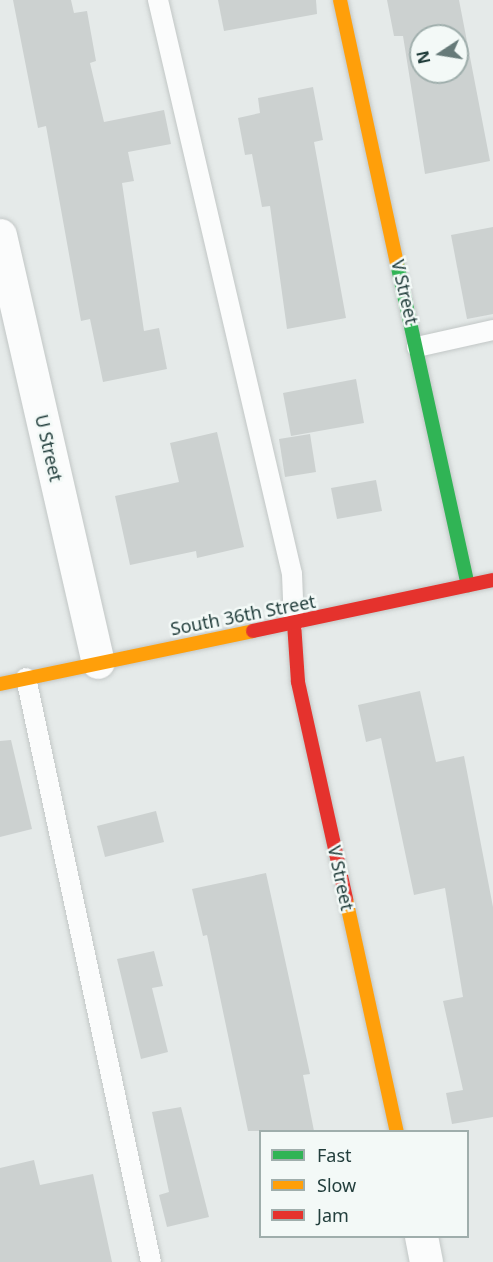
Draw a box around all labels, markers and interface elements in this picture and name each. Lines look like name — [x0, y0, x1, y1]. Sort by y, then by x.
north arrow — [409, 24, 469, 84]
text: N — [411, 49, 435, 66]
street label: V Street — [387, 258, 423, 326]
street label: U Street — [31, 412, 67, 484]
street label: South 36th Street — [169, 590, 317, 640]
street label: V Street — [324, 844, 358, 912]
legend — [259, 1130, 469, 1238]
text: Fast — [317, 1143, 352, 1167]
text: Slow — [317, 1173, 356, 1197]
text: Jam — [317, 1203, 349, 1227]

